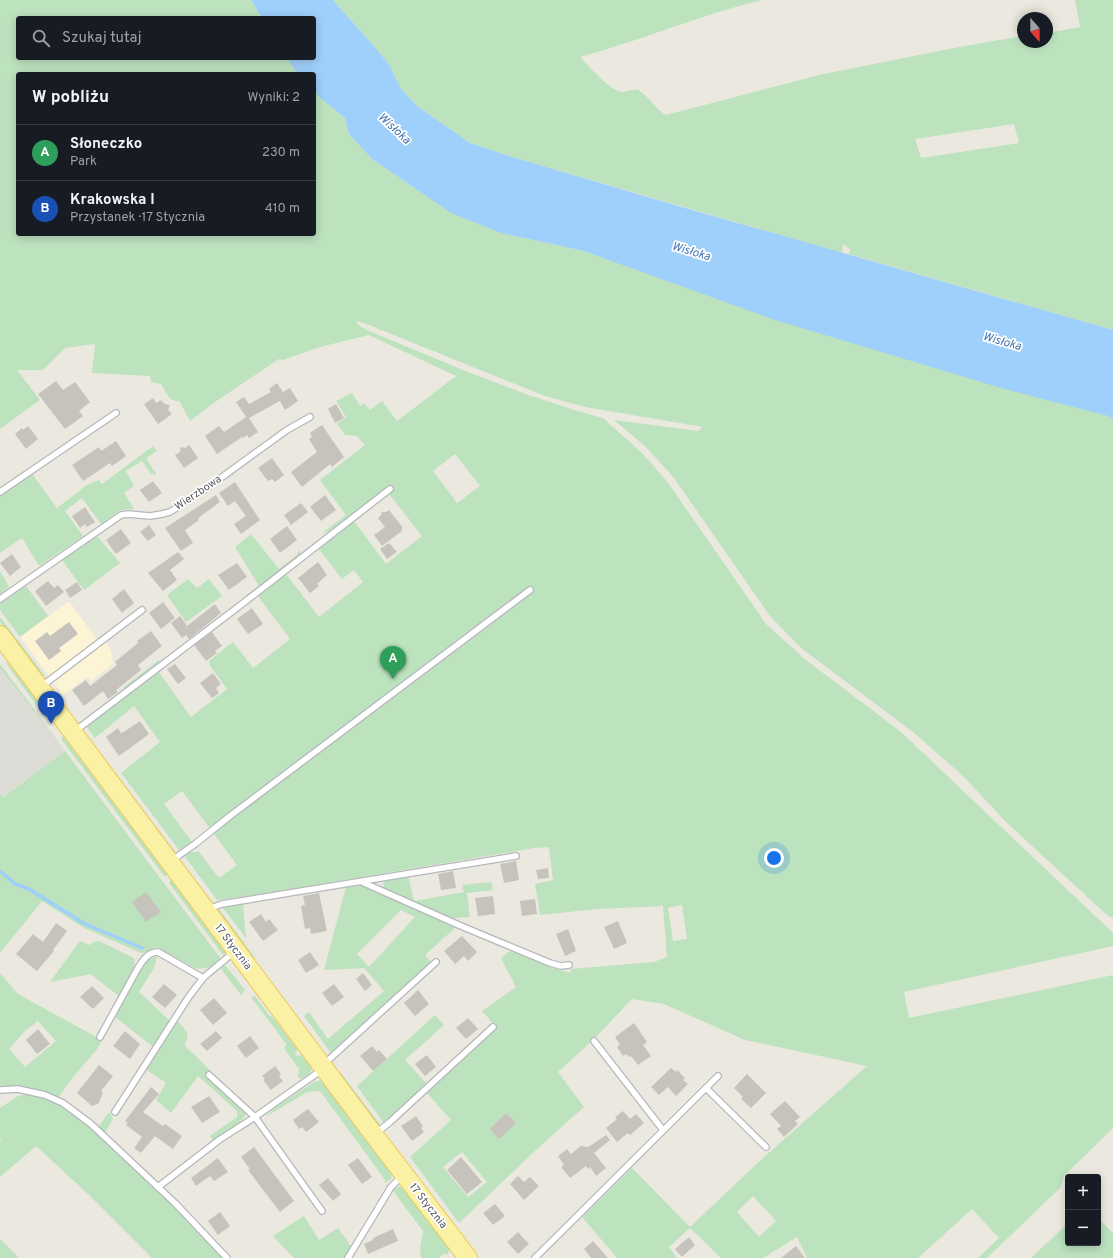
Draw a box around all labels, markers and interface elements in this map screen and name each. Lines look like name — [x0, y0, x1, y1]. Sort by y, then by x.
north arrow — [1017, 12, 1053, 48]
search box — [16, 16, 316, 60]
icon: search — [30, 27, 52, 49]
text: Szukaj tutaj — [62, 29, 142, 48]
text: W pobliżu — [32, 87, 109, 109]
text: Wyniki: 2 — [247, 90, 300, 106]
water label: Wisłoka — [374, 110, 414, 149]
text: Słoneczko — [70, 135, 142, 154]
text: A — [40, 145, 50, 161]
text: 230 m — [262, 145, 300, 161]
text: Park — [70, 154, 97, 170]
text: Krakowska I — [70, 191, 155, 210]
text: B — [41, 201, 49, 217]
text: 410 m — [265, 201, 300, 217]
text: Przystanek · 17 Stycznia — [70, 210, 205, 226]
water label: Wisłoka — [670, 239, 713, 266]
water label: Wisłoka — [981, 329, 1024, 355]
street label: Wierzbowa — [172, 472, 224, 514]
pin: A — [380, 646, 406, 679]
pin: B — [38, 691, 64, 724]
your location — [764, 848, 784, 868]
street label: 17 Stycznia — [211, 921, 255, 973]
map controls — [1065, 1174, 1101, 1246]
button: + — [1065, 1174, 1101, 1210]
street label: 17 Stycznia — [406, 1180, 450, 1232]
button: − — [1065, 1210, 1101, 1246]

